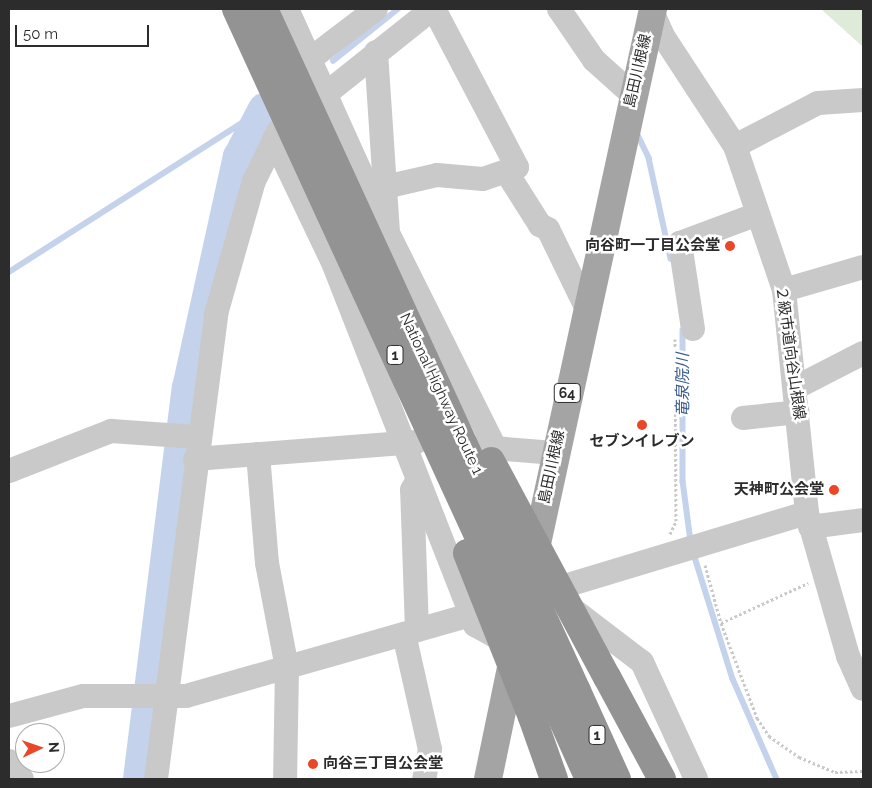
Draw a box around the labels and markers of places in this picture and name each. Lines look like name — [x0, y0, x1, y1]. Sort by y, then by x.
place label: 向谷町一丁目公会堂 — [585, 237, 720, 255]
marker: 向谷町一丁目公会堂 — [724, 240, 736, 252]
marker: セブンイレブン — [636, 419, 648, 431]
place label: セブンイレブン — [590, 433, 694, 451]
place label: 天神町公会堂 — [734, 481, 824, 499]
marker: 天神町公会堂 — [828, 484, 840, 496]
place label: 向谷三丁目公会堂 — [323, 755, 443, 773]
marker: 向谷三丁目公会堂 — [307, 758, 319, 770]

